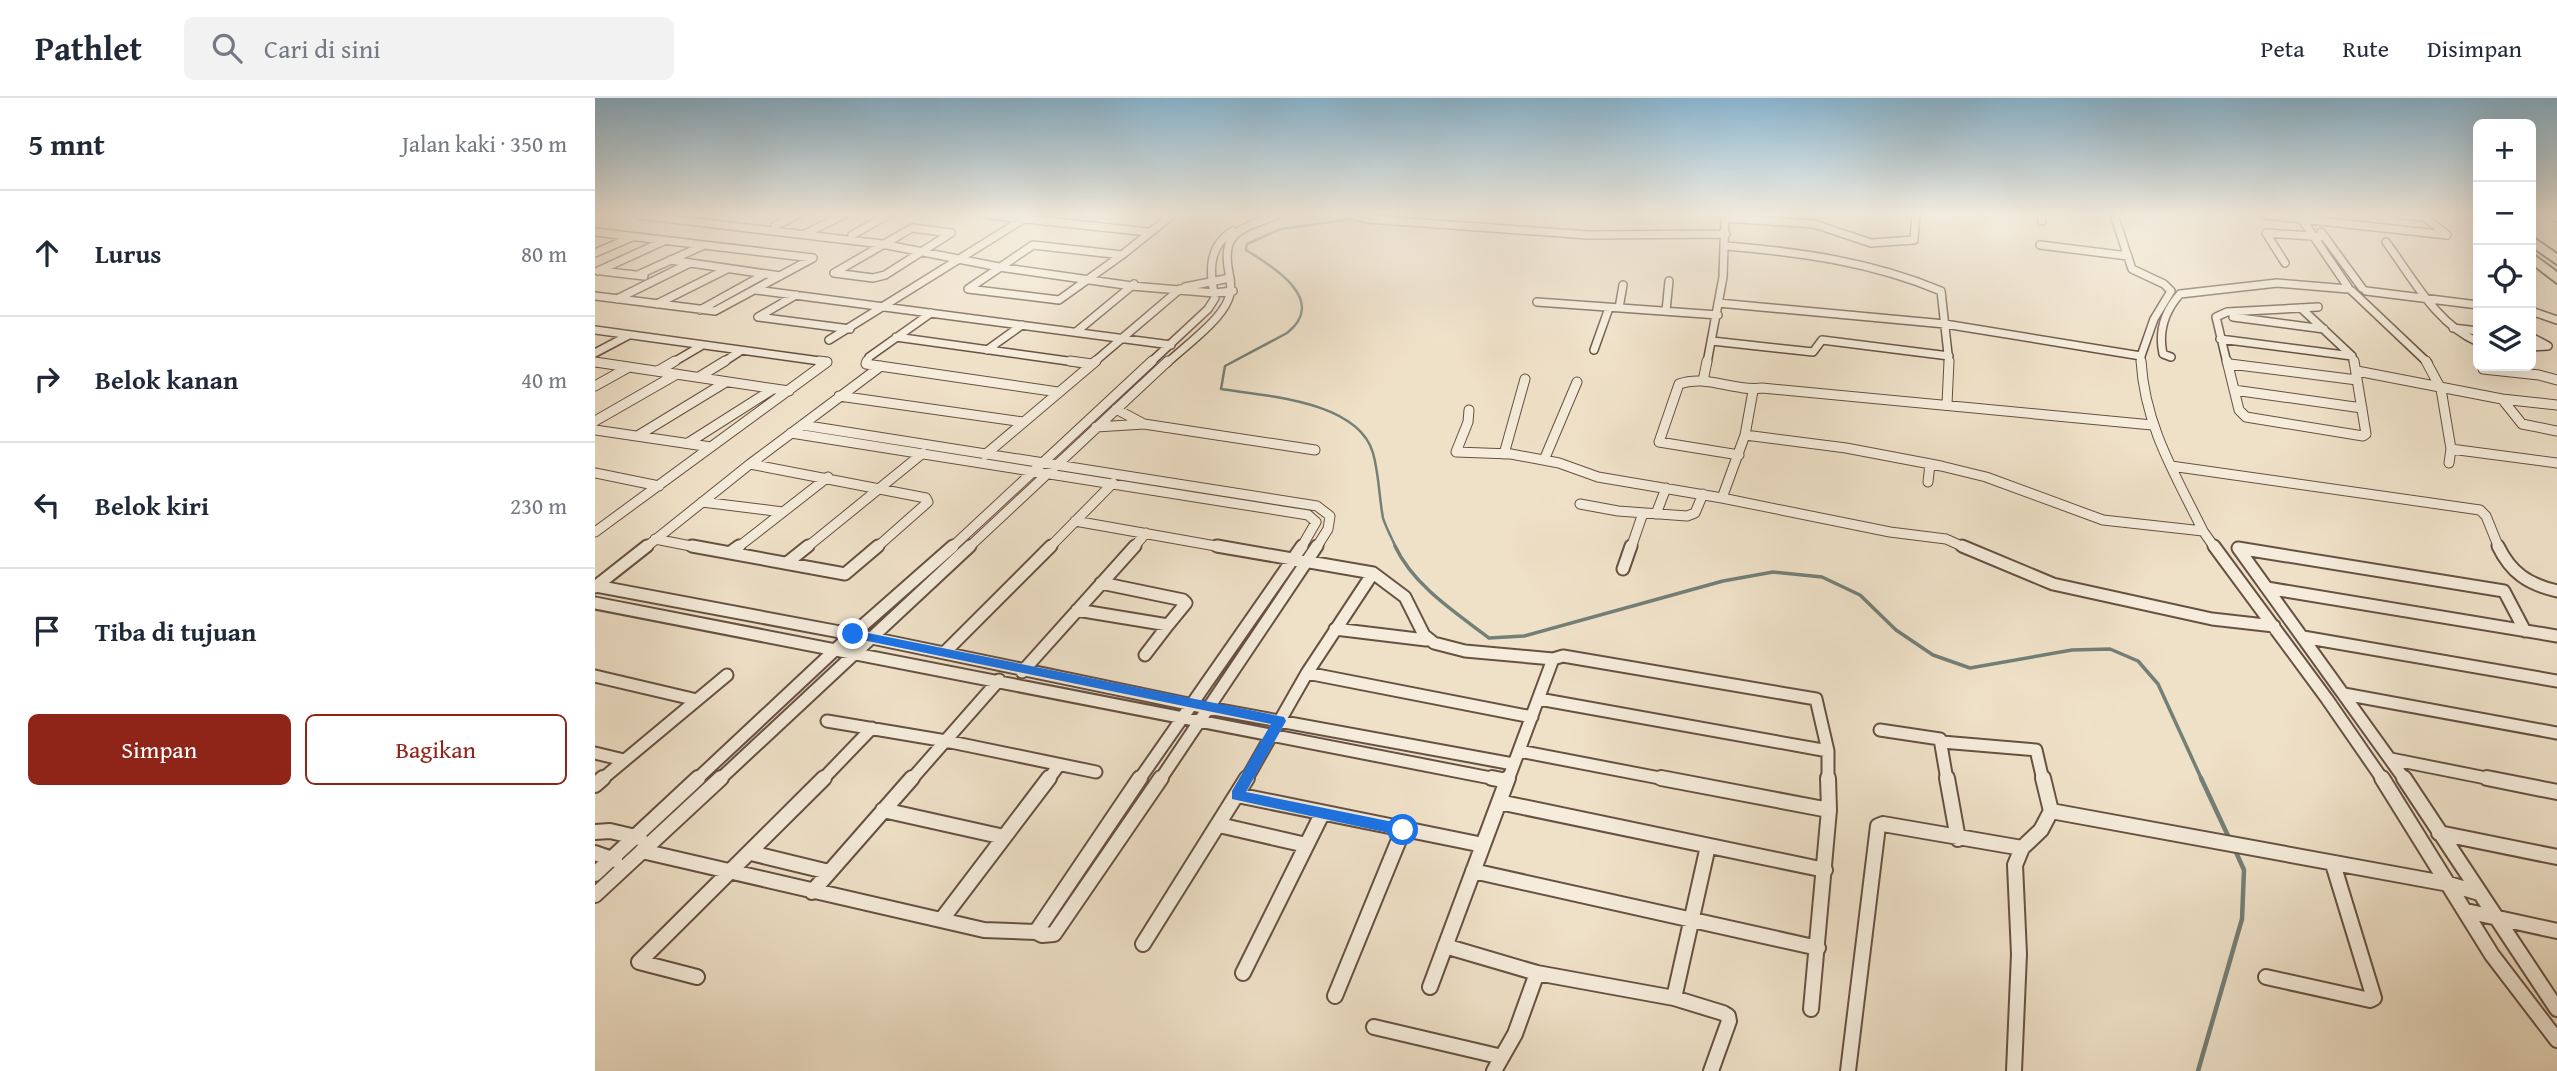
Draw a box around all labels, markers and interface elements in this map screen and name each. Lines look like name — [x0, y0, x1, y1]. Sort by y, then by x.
search box — [184, 17, 674, 80]
text: Pathlet — [35, 24, 142, 72]
icon: search — [208, 29, 246, 67]
text: Cari di sini — [264, 29, 381, 68]
text: Peta — [2261, 31, 2304, 66]
text: Rute — [2342, 31, 2389, 66]
text: Disimpan — [2427, 31, 2522, 66]
map controls — [2473, 119, 2536, 371]
button: + — [2473, 119, 2536, 182]
text: 5 mnt — [28, 122, 105, 166]
text: Jalan kaki · 350 m — [402, 127, 567, 160]
button: − — [2473, 182, 2536, 245]
icon: ahead — [28, 234, 66, 272]
text: Lurus — [95, 234, 161, 273]
text: 80 m — [521, 237, 567, 270]
button: locate — [2473, 245, 2536, 308]
button: layers — [2473, 308, 2536, 371]
icon: right — [28, 360, 66, 398]
text: Belok kanan — [95, 360, 238, 399]
text: 40 m — [521, 363, 567, 396]
icon: left — [28, 486, 66, 524]
text: Belok kiri — [95, 486, 209, 525]
text: 230 m — [510, 489, 567, 522]
icon: arrive — [28, 612, 66, 650]
text: Tiba di tujuan — [95, 612, 256, 651]
route end — [837, 618, 868, 649]
button: Simpan — [28, 714, 291, 785]
button: Bagikan — [305, 714, 567, 785]
route start — [1387, 814, 1418, 845]

